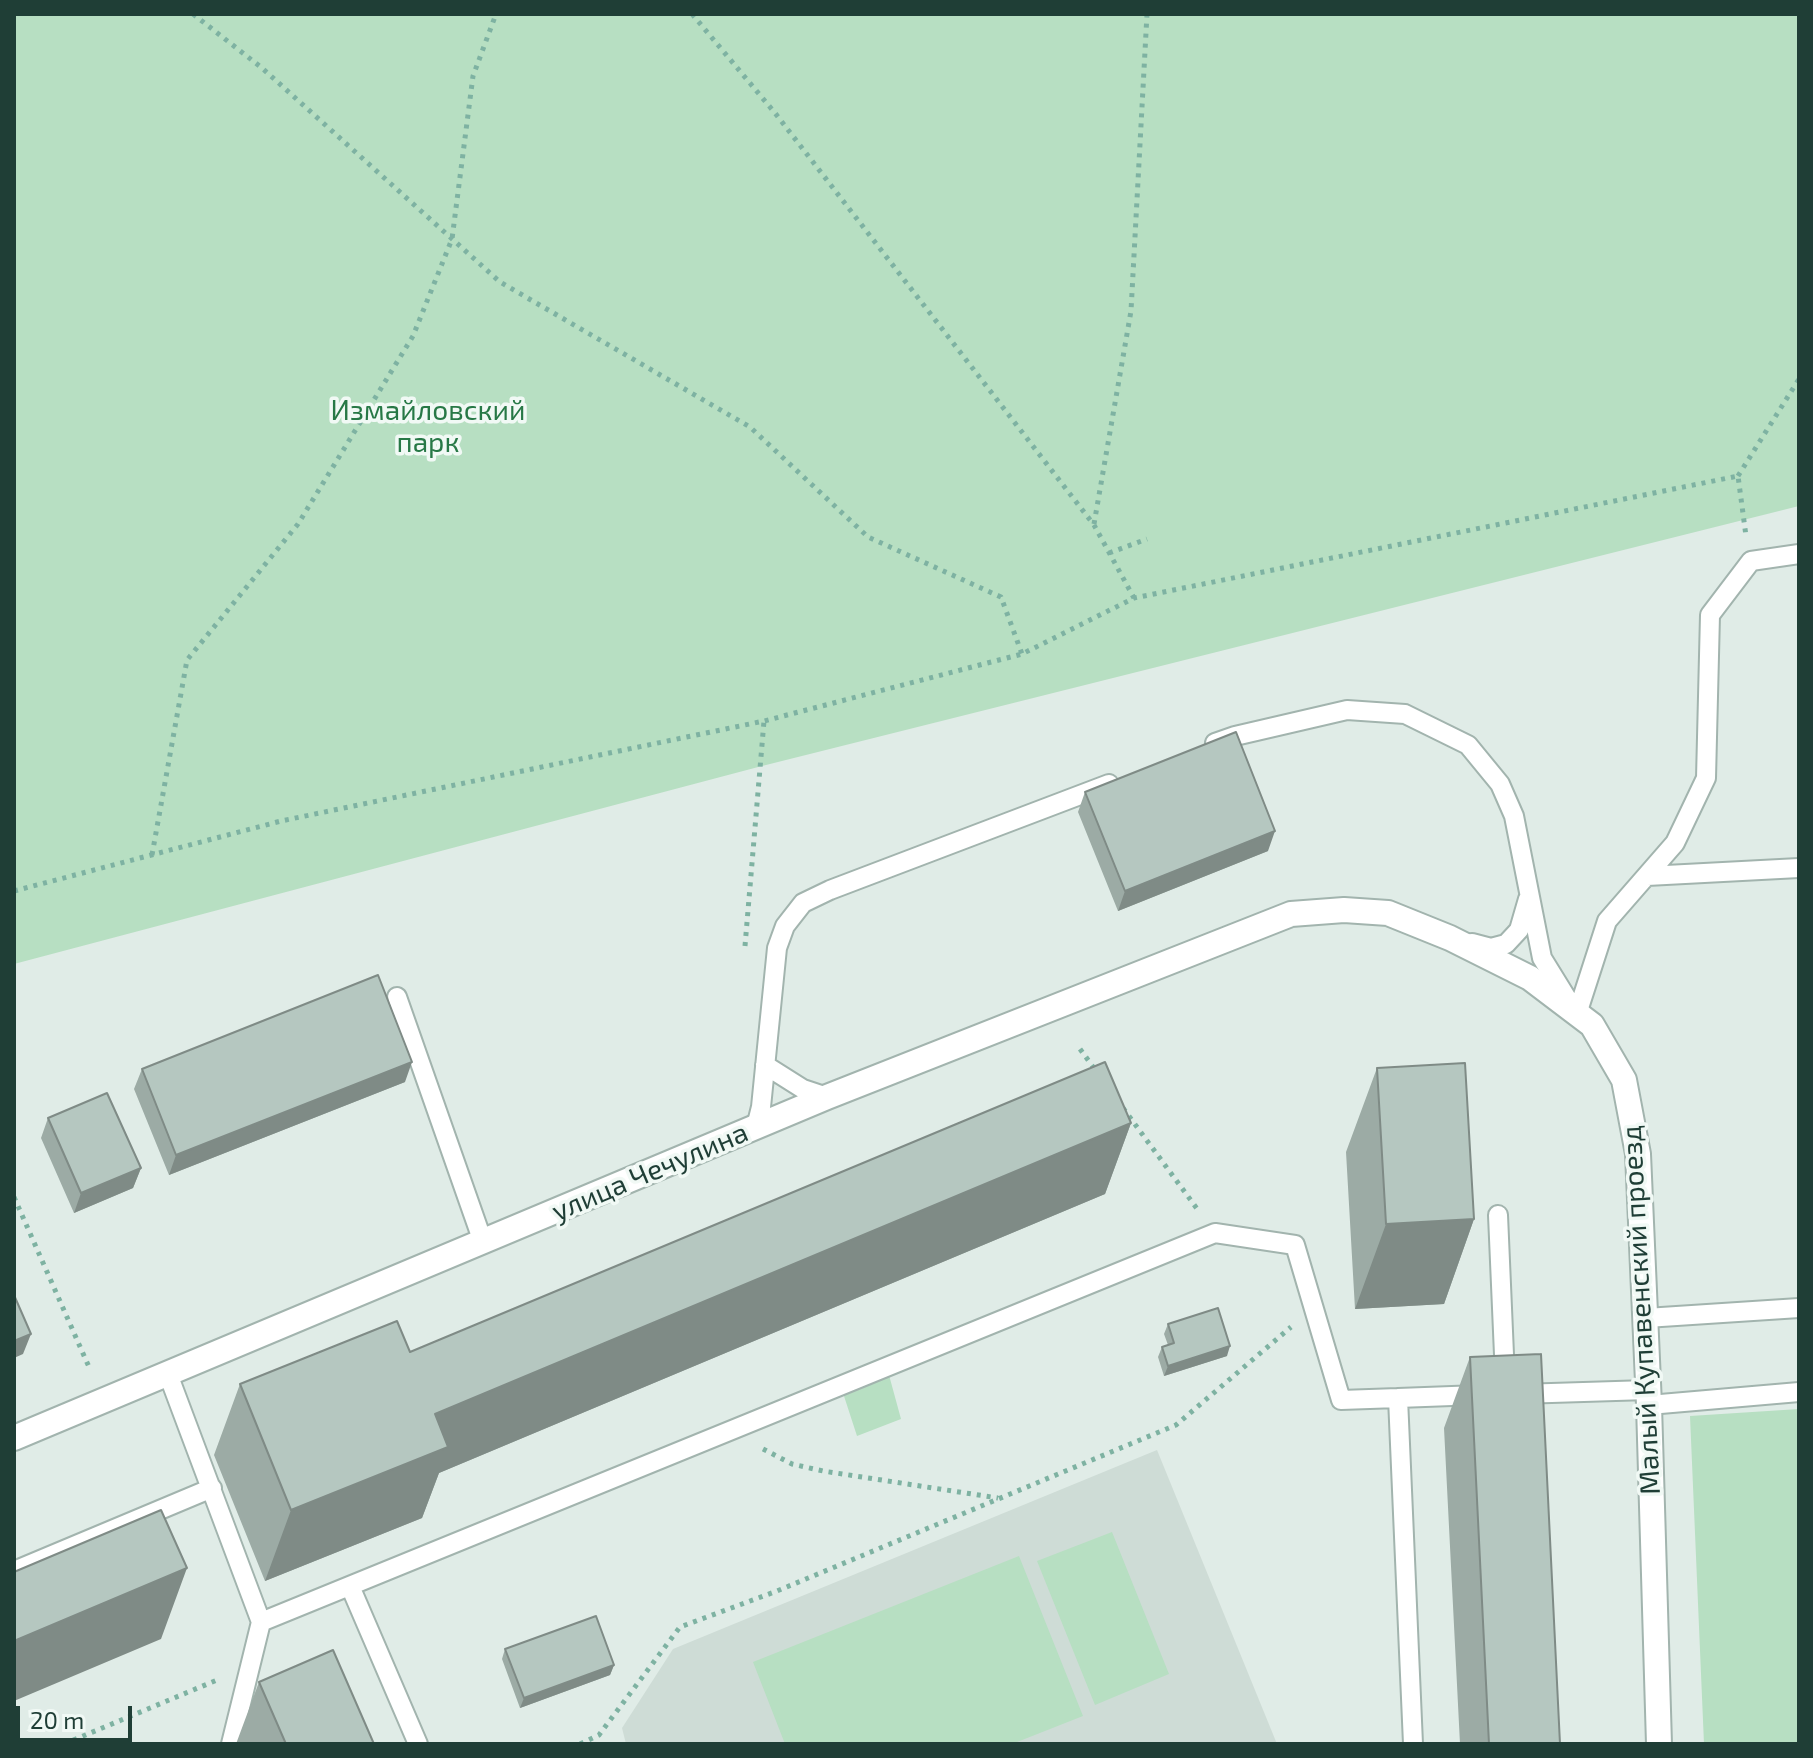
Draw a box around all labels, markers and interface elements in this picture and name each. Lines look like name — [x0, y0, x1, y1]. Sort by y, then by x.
park label: Измайловский парк — [331, 394, 525, 460]
street label: улица Чечулина — [547, 1116, 753, 1228]
street label: Малый Купавенский проезд — [1615, 1124, 1667, 1496]
scale bar — [20, 1690, 136, 1740]
text: 20 m — [30, 1705, 84, 1734]

